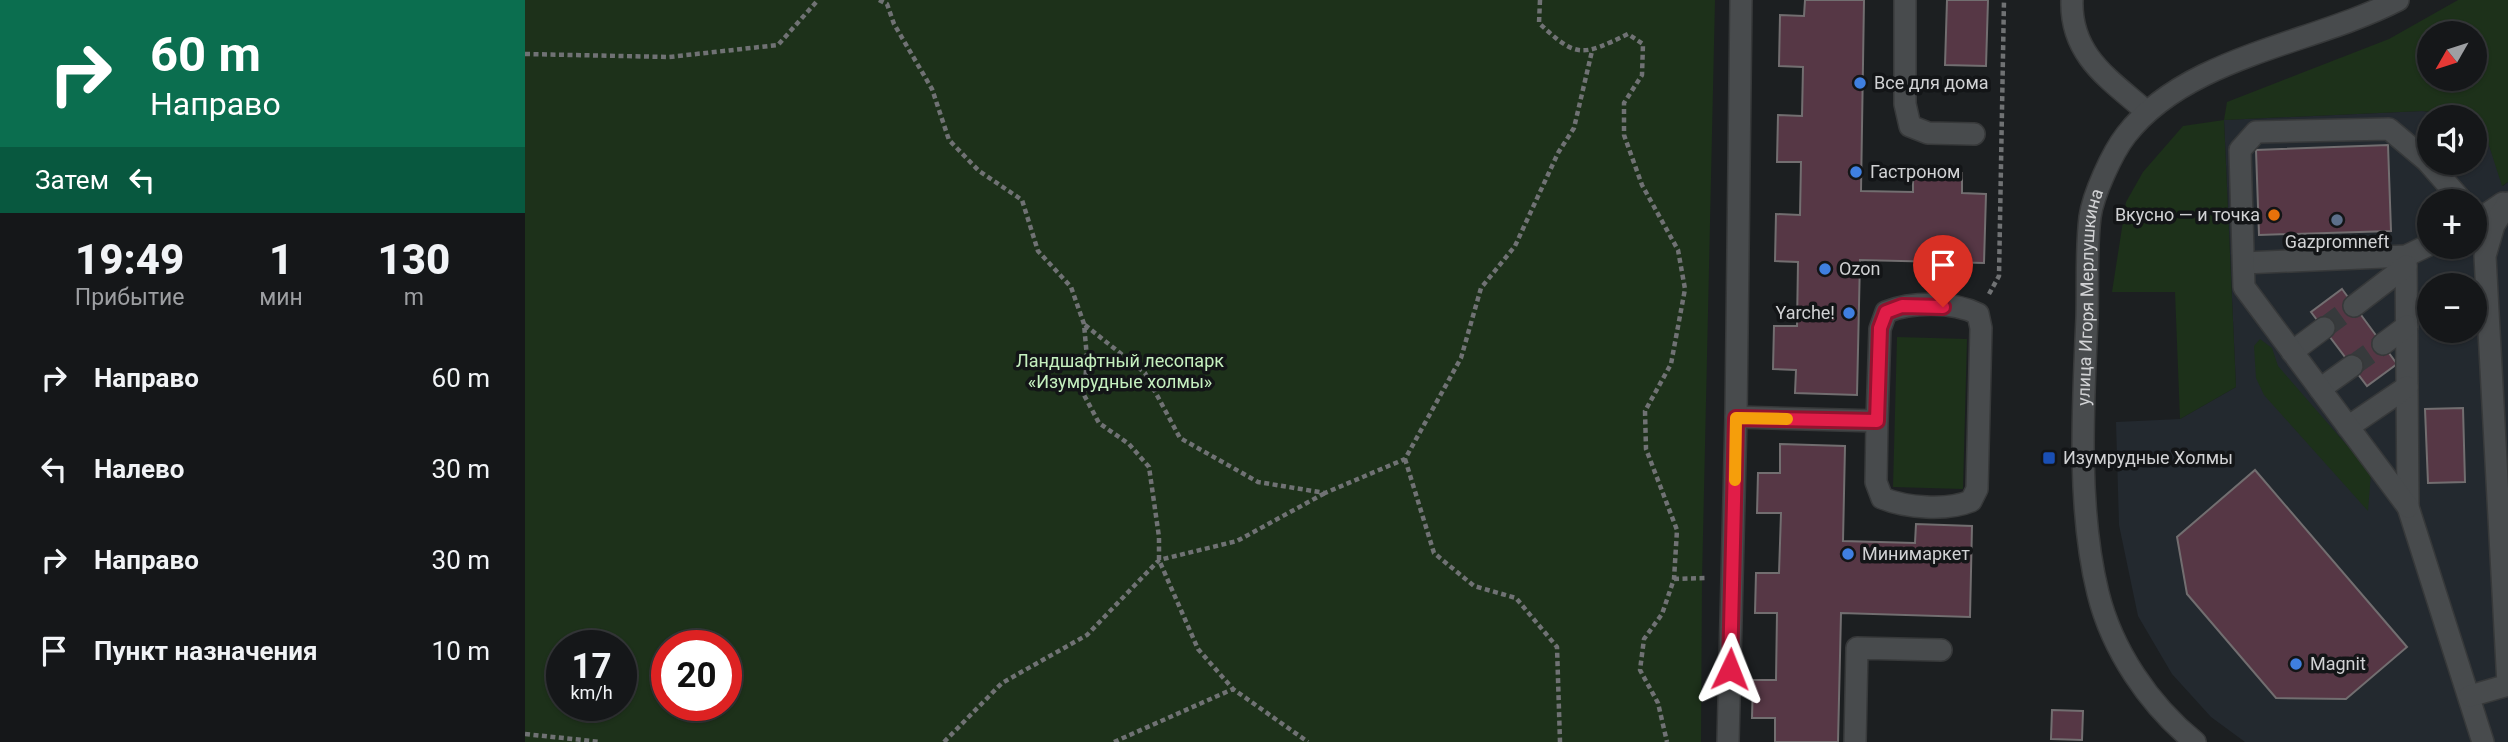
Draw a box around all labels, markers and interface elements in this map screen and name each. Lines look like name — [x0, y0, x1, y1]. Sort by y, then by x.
north arrow — [2417, 21, 2487, 91]
map controls — [2417, 21, 2487, 343]
text: 60 m — [150, 26, 261, 83]
icon: right — [35, 28, 126, 119]
place label: Все для дома — [1874, 72, 1989, 93]
marker: Все для дома — [1852, 75, 1868, 91]
text: Направо — [150, 85, 281, 123]
button: sound — [2417, 105, 2487, 175]
icon: left — [123, 161, 161, 199]
place label: Гастроном — [1870, 161, 1960, 182]
marker: Гастроном — [1848, 164, 1864, 180]
text: Затем — [35, 165, 109, 195]
street label: улица Игоря Мерлушкина — [2072, 186, 2107, 406]
button: + — [2417, 189, 2487, 259]
place label: Вкусно — и точка — [2115, 204, 2260, 225]
marker: Вкусно — и точка — [2266, 207, 2282, 223]
marker: Gazpromneft — [2329, 212, 2345, 228]
place label: Gazpromneft — [2285, 231, 2389, 252]
text: 19:49 — [75, 235, 184, 284]
text: 1 — [269, 235, 293, 284]
text: 130 — [378, 235, 450, 284]
pin — [1913, 235, 1973, 307]
icon: arrive — [1924, 246, 1962, 284]
place label: Ozon — [1839, 258, 1880, 279]
marker: Ozon — [1817, 261, 1833, 277]
button: − — [2417, 273, 2487, 343]
text: Прибытие — [75, 284, 184, 311]
text: мин — [259, 284, 303, 311]
text: m — [404, 284, 424, 311]
place label: Yarche! — [1776, 302, 1835, 323]
marker: Yarche! — [1841, 305, 1857, 321]
park label: Ландшафтный лесопарк «Изумрудные холмы» — [1016, 350, 1224, 392]
icon: right — [35, 359, 73, 397]
text: Направо — [94, 363, 199, 393]
text: 60 m — [432, 363, 490, 393]
place label: Изумрудные Холмы — [2063, 447, 2233, 468]
icon: left — [35, 450, 73, 488]
marker: Изумрудные Холмы — [2041, 450, 2057, 466]
text: Налево — [94, 454, 184, 484]
text: 30 m — [432, 454, 490, 484]
icon: right — [35, 541, 73, 579]
place label: Минимаркет — [1862, 543, 1970, 564]
text: Направо — [94, 545, 199, 575]
text: 30 m — [432, 545, 490, 575]
marker: Минимаркет — [1840, 546, 1856, 562]
speed limit sign: 20 — [651, 630, 742, 721]
icon: arrive — [35, 632, 73, 670]
position arrow — [1693, 632, 1767, 706]
text: Пункт назначения — [94, 636, 318, 666]
text: 10 m — [432, 636, 490, 666]
text: 17 — [571, 646, 612, 687]
place label: Magnit — [2310, 653, 2366, 674]
marker: Magnit — [2288, 656, 2304, 672]
text: km/h — [570, 682, 613, 703]

